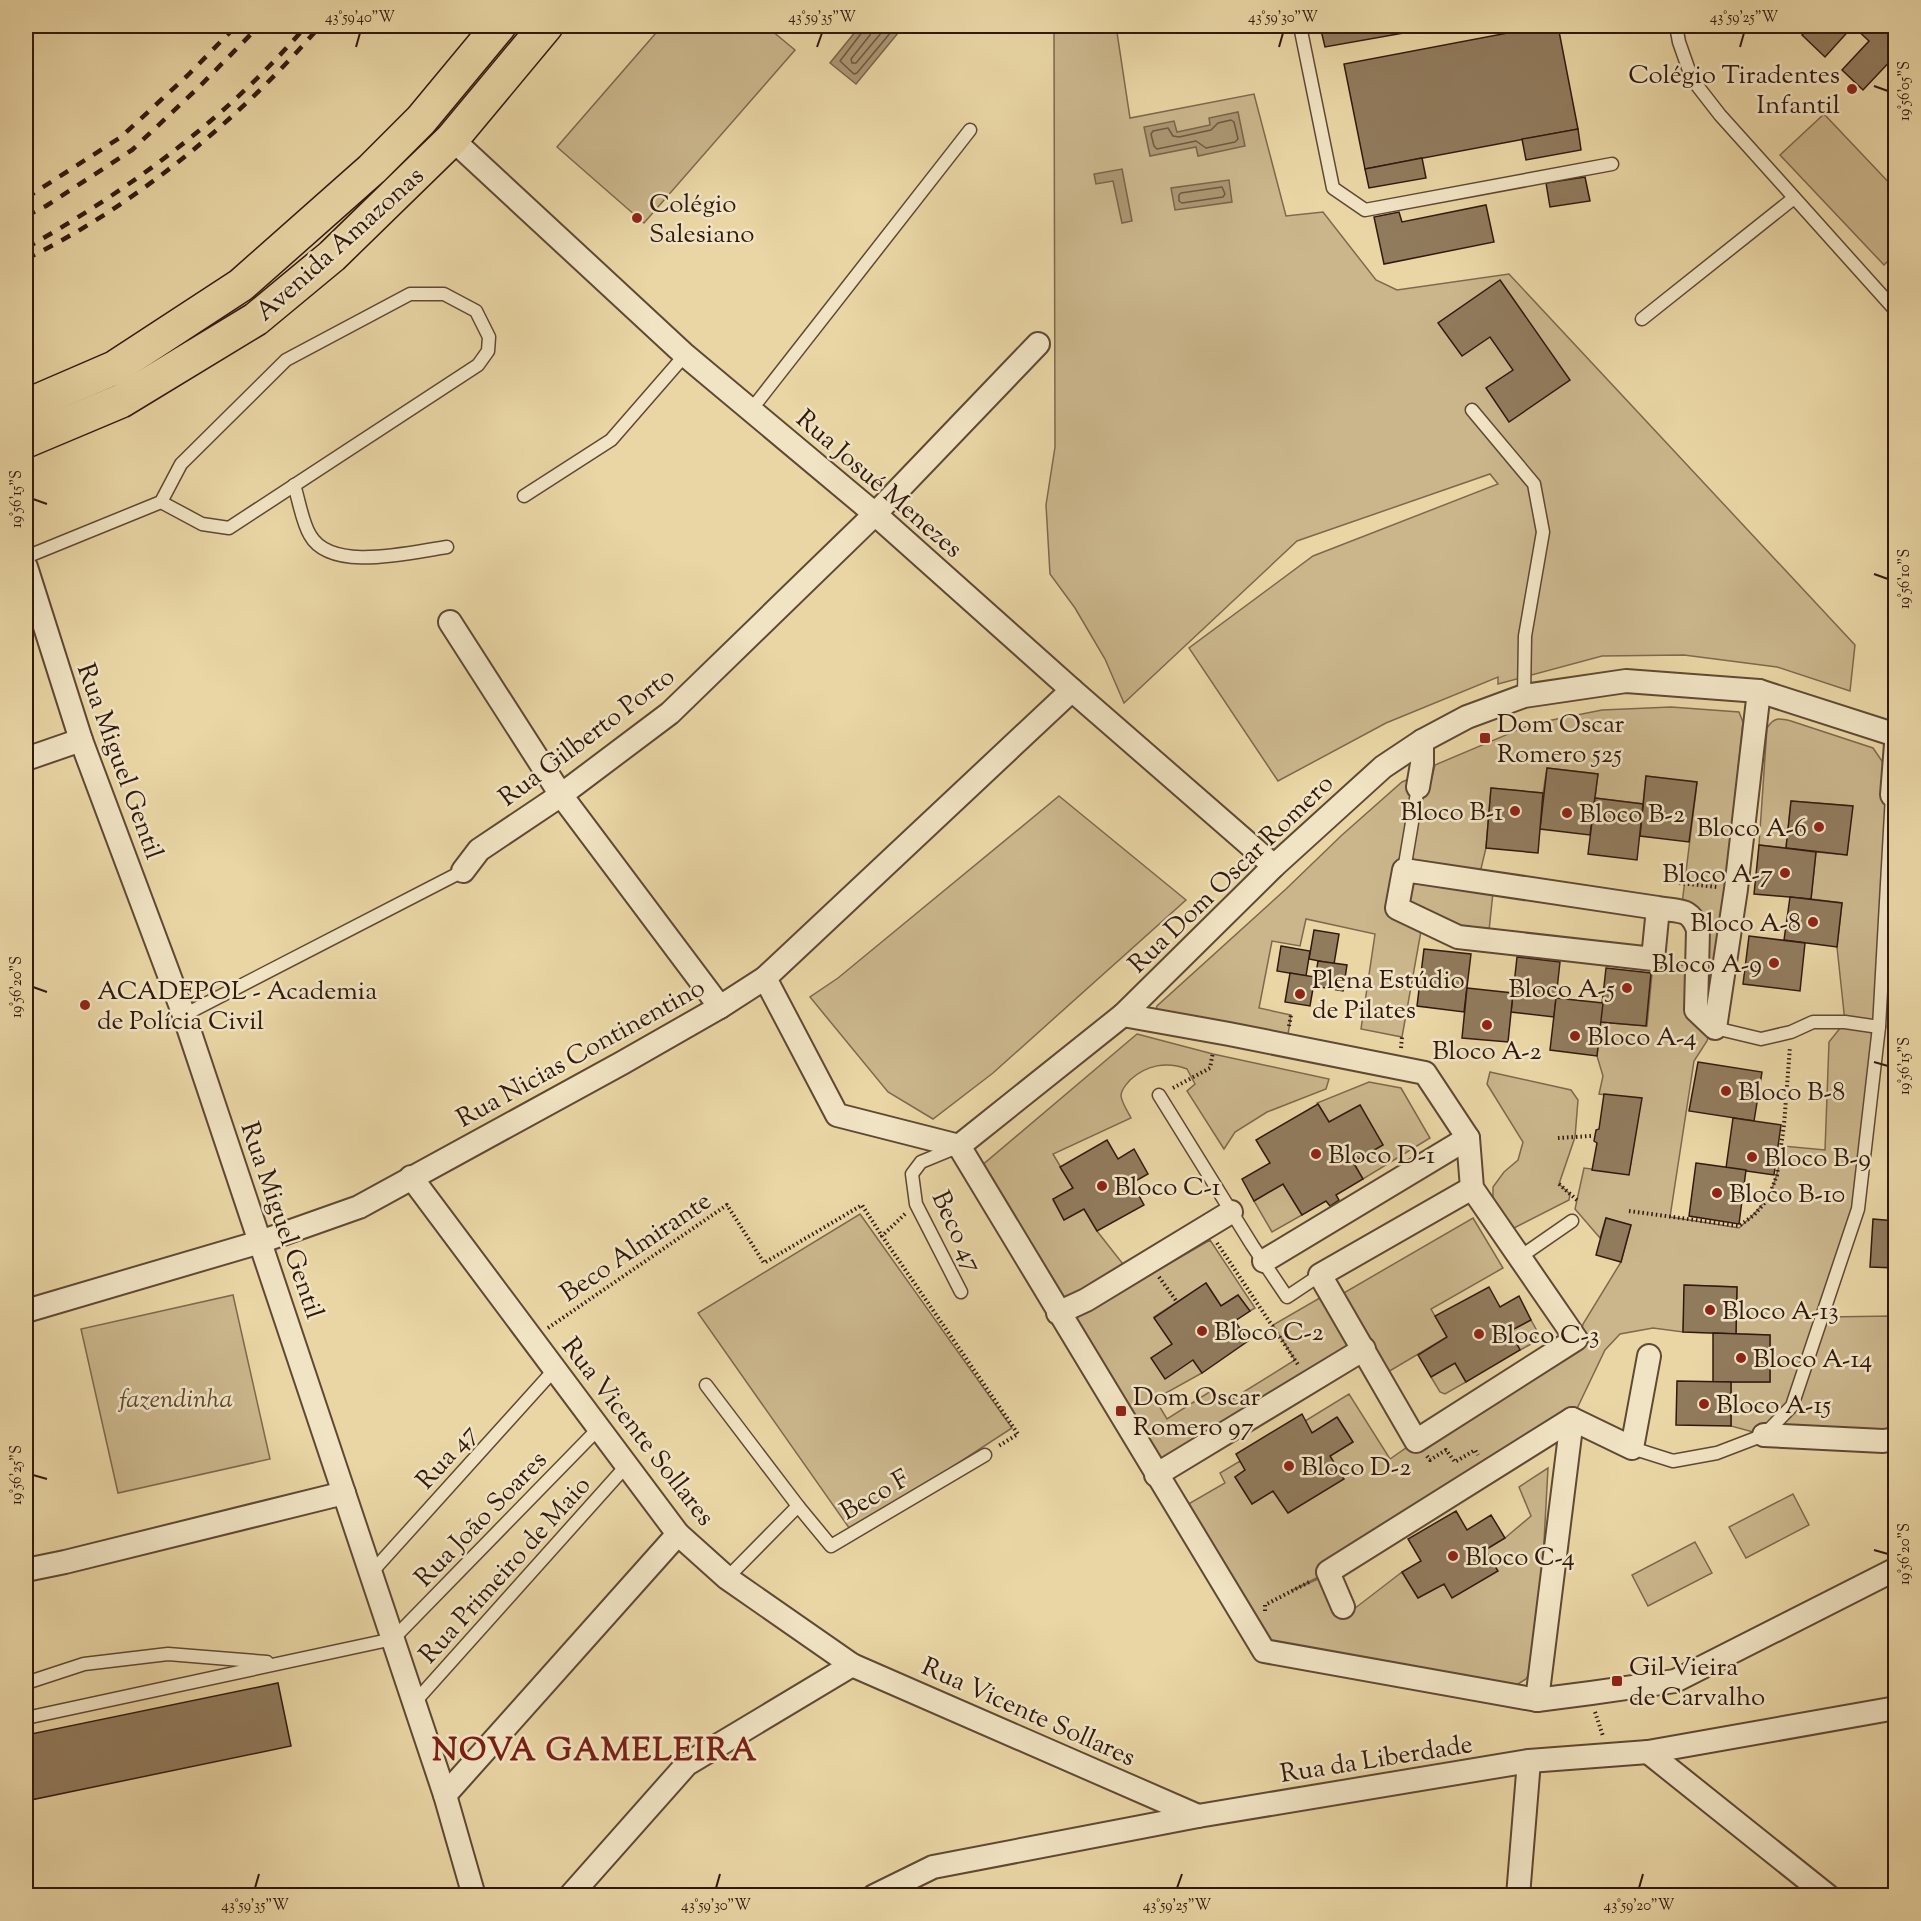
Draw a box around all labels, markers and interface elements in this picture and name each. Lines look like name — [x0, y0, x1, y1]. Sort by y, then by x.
text: 43°59'40"W — [325, 8, 395, 29]
text: 43°59'35"W — [788, 8, 856, 29]
text: 43°59'30"W — [1248, 8, 1318, 29]
text: 43°59'25"W — [1710, 8, 1779, 29]
place label: Colégio Tiradentes Infantil — [1628, 58, 1840, 125]
text: 19°56'05"S — [1895, 61, 1916, 121]
marker: Colégio Tiradentes Infantil — [1845, 82, 1859, 96]
street label: Avenida Amazonas — [248, 159, 433, 331]
place label: Colégio Salesiano — [649, 187, 755, 254]
marker: Colégio Salesiano — [630, 211, 644, 225]
street label: Rua Josué Menezes — [787, 402, 970, 568]
text: 19°56'15"S — [7, 470, 28, 528]
text: 19°56'10"S — [1895, 549, 1916, 609]
street label: Rua Miguel Gentil — [66, 659, 171, 865]
street label: Rua Gilberto Porto — [492, 659, 683, 817]
place label: Dom Oscar Romero 525 — [1497, 707, 1625, 774]
marker: Dom Oscar Romero 525 — [1478, 731, 1492, 745]
street label: Rua Dom Oscar Romero — [1121, 767, 1343, 983]
place label: Bloco B-1 — [1400, 795, 1503, 832]
place label: Bloco B-2 — [1579, 797, 1685, 834]
marker: Bloco B-1 — [1508, 804, 1522, 818]
marker: Bloco B-2 — [1560, 806, 1574, 820]
place label: Bloco A-6 — [1696, 811, 1807, 848]
marker: Bloco A-6 — [1812, 820, 1826, 834]
place label: Bloco A-7 — [1662, 857, 1773, 894]
marker: Bloco A-7 — [1778, 866, 1792, 880]
place label: Bloco A-8 — [1690, 906, 1801, 943]
marker: Bloco A-8 — [1806, 915, 1820, 929]
place label: Bloco A-9 — [1652, 947, 1762, 984]
text: 19°56'20"S — [7, 956, 28, 1018]
marker: Bloco A-9 — [1767, 956, 1781, 970]
place label: Plena Estúdio de Pilates — [1312, 963, 1465, 1030]
street label: Rua Nicias Continentino — [450, 970, 712, 1138]
place label: Bloco A-5 — [1508, 972, 1615, 1009]
place label: ACADEPOL - Academia de Polícia Civil — [97, 974, 377, 1041]
marker: Bloco A-5 — [1620, 981, 1634, 995]
marker: Plena Estúdio de Pilates — [1293, 987, 1307, 1001]
marker: ACADEPOL - Academia de Polícia Civil — [78, 998, 92, 1012]
marker: Bloco A-2 — [1480, 1018, 1494, 1032]
place label: Bloco A-4 — [1587, 1020, 1697, 1057]
marker: Bloco A-4 — [1568, 1029, 1582, 1043]
place label: Bloco A-2 — [1432, 1034, 1542, 1071]
text: 19°56'15"S — [1895, 1037, 1916, 1095]
place label: Bloco B-8 — [1738, 1075, 1845, 1112]
marker: Bloco B-8 — [1719, 1084, 1733, 1098]
street label: Rua Miguel Gentil — [230, 1117, 332, 1324]
place label: Bloco D-1 — [1328, 1138, 1435, 1175]
place label: Bloco B-9 — [1764, 1141, 1871, 1178]
marker: Bloco D-1 — [1309, 1147, 1323, 1161]
marker: Bloco B-9 — [1745, 1150, 1759, 1164]
place label: Bloco C-1 — [1114, 1170, 1221, 1207]
place label: Bloco B-10 — [1729, 1177, 1845, 1214]
marker: Bloco C-1 — [1095, 1179, 1109, 1193]
street label: Beco Almirante — [554, 1184, 719, 1312]
street label: Beco 47 — [921, 1185, 991, 1279]
marker: Bloco B-10 — [1710, 1186, 1724, 1200]
place label: Bloco A-13 — [1722, 1294, 1839, 1331]
marker: Bloco A-13 — [1703, 1303, 1717, 1317]
place label: Bloco C-2 — [1214, 1315, 1324, 1352]
place label: Bloco C-3 — [1491, 1318, 1600, 1355]
marker: Bloco C-2 — [1195, 1324, 1209, 1338]
marker: Bloco C-3 — [1472, 1327, 1486, 1341]
street label: Rua Vicente Sollares — [552, 1330, 723, 1535]
place label: Bloco A-14 — [1753, 1342, 1872, 1379]
marker: Bloco A-14 — [1734, 1351, 1748, 1365]
place label: Dom Oscar Romero 97 — [1133, 1380, 1261, 1447]
park label: fazendinha — [117, 1382, 233, 1419]
place label: Bloco A-15 — [1716, 1388, 1831, 1425]
marker: Bloco A-15 — [1697, 1397, 1711, 1411]
marker: Dom Oscar Romero 97 — [1114, 1404, 1128, 1418]
street label: Rua 47 — [408, 1417, 487, 1498]
street label: Rua João Soares — [407, 1443, 557, 1596]
text: 19°56'25"S — [7, 1445, 28, 1505]
place label: Bloco D-2 — [1301, 1450, 1411, 1487]
marker: Bloco D-2 — [1282, 1459, 1296, 1473]
street label: Beco F — [834, 1462, 917, 1531]
street label: Rua Primeiro de Maio — [411, 1469, 600, 1673]
text: 19°56'20"S — [1895, 1523, 1916, 1585]
place label: Bloco C-4 — [1465, 1540, 1575, 1577]
marker: Bloco C-4 — [1446, 1549, 1460, 1563]
street label: Rua Vicente Sollares — [915, 1650, 1141, 1777]
place label: Gil Vieira de Carvalho — [1629, 1650, 1765, 1717]
marker: Gil Vieira de Carvalho — [1610, 1674, 1624, 1688]
street label: Rua da Liberdade — [1277, 1727, 1475, 1794]
district label: NOVA GAMELEIRA — [432, 1729, 758, 1775]
text: 43°59'35"W — [221, 1896, 289, 1917]
text: 43°59'30"W — [681, 1896, 751, 1917]
text: 43°59'25"W — [1143, 1896, 1212, 1917]
text: 43°59'20"W — [1604, 1896, 1675, 1917]

